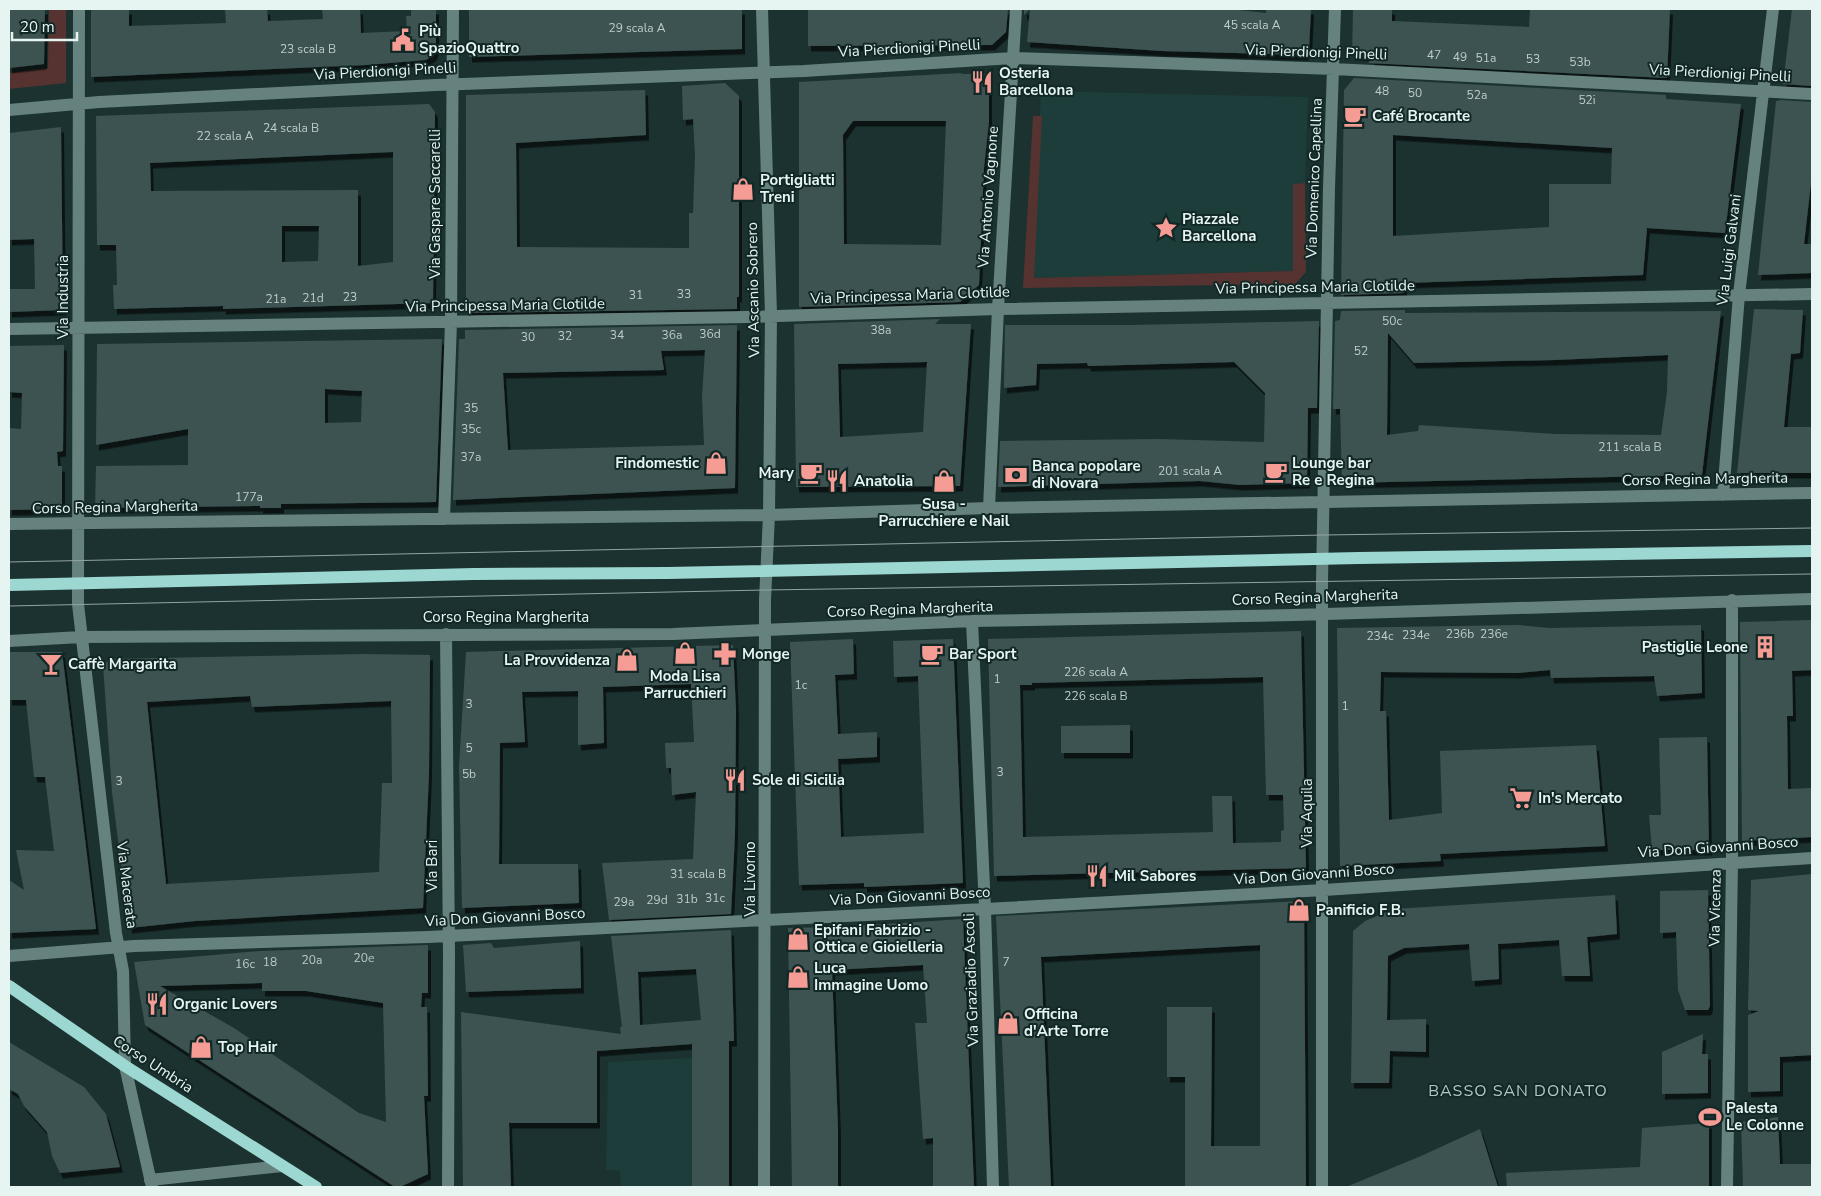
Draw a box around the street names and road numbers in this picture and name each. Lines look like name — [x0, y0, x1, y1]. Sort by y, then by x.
street label: Via Pierdionigi Pinelli — [836, 34, 981, 62]
street label: Via Pierdionigi Pinelli — [1244, 39, 1387, 64]
street label: Via Pierdionigi Pinelli — [312, 57, 457, 85]
street label: Via Pierdionigi Pinelli — [1647, 59, 1792, 87]
street label: Via Domenico Capellina — [1301, 98, 1327, 259]
street label: Via Antonio Vagnone — [973, 125, 1003, 270]
street label: Via Gaspare Saccarelli — [425, 129, 445, 280]
street label: Via Luigi Galvani — [1712, 193, 1746, 308]
street label: Via Ascanio Sobrero — [742, 222, 764, 359]
street label: Via Industria — [53, 255, 73, 340]
street label: Via Principessa Maria Clotilde — [1214, 275, 1415, 299]
street label: Via Principessa Maria Clotilde — [809, 282, 1010, 309]
street label: Via Principessa Maria Clotilde — [404, 293, 605, 317]
street label: Corso Regina Margherita — [1622, 468, 1788, 490]
street label: Corso Regina Margherita — [32, 496, 198, 518]
street label: Corso Regina Margherita — [1231, 584, 1399, 610]
street label: Corso Regina Margherita — [826, 596, 994, 622]
street label: Corso Regina Margherita — [423, 607, 589, 627]
street label: Via Aquila — [1297, 778, 1317, 849]
street label: Via Don Giovanni Bosco — [1636, 831, 1799, 863]
street label: Via Macerata — [112, 839, 142, 930]
street label: Via Bari — [422, 840, 442, 893]
street label: Via Livorno — [740, 841, 760, 918]
street label: Via Don Giovanni Bosco — [1232, 858, 1395, 890]
street label: Via Vicenza — [1704, 869, 1726, 948]
street label: Via Don Giovanni Bosco — [828, 882, 991, 910]
street label: Via Don Giovanni Bosco — [423, 903, 586, 931]
street label: Via Graziadio Ascoli — [959, 913, 983, 1048]
street label: Corso Umbria — [109, 1031, 197, 1097]

